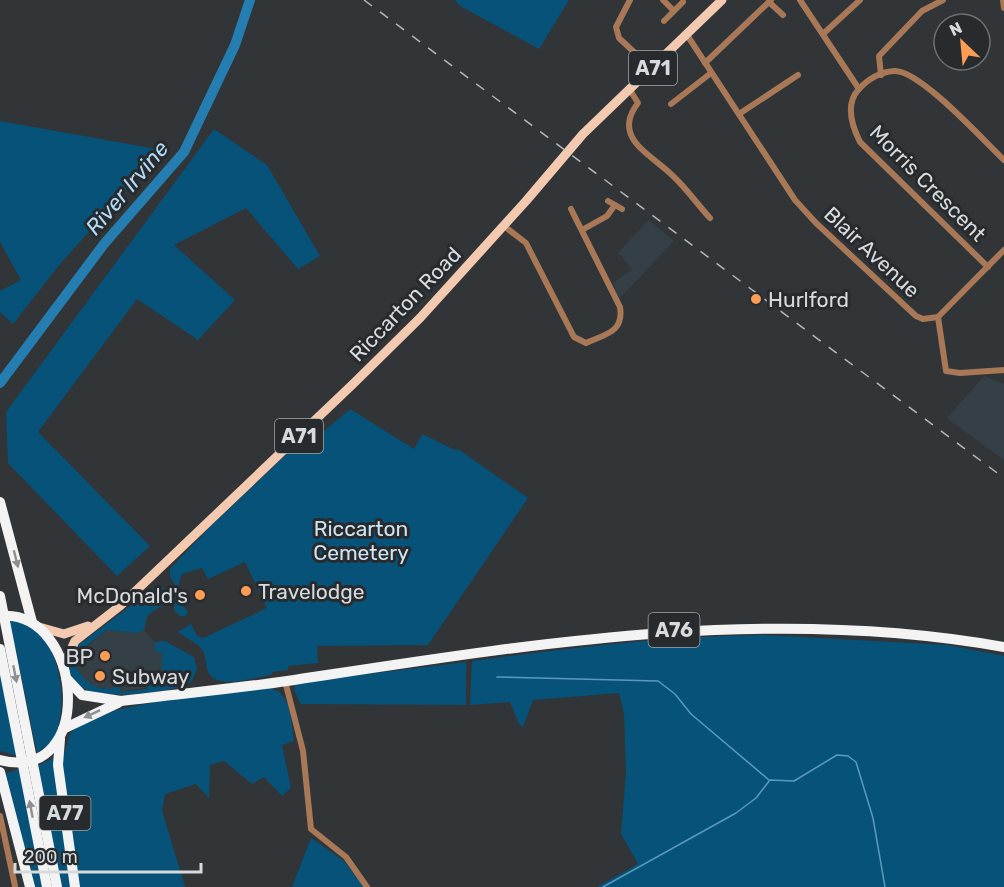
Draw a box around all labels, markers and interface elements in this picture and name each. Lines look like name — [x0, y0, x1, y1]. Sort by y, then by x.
north arrow — [932, 12, 992, 72]
text: N — [946, 18, 965, 40]
road number: A71 — [629, 51, 677, 85]
street label: Morris Crescent — [865, 120, 991, 246]
water label: River Irvine — [80, 135, 174, 241]
street label: Blair Avenue — [819, 201, 925, 303]
street label: Riccarton Road — [344, 242, 466, 366]
place label: Hurlford — [768, 287, 849, 312]
marker: Hurlford — [749, 292, 763, 306]
road number: A71 — [275, 419, 323, 453]
park label: Riccarton Cemetery — [313, 516, 409, 565]
one-way arrow — [11, 549, 21, 568]
place label: Travelodge — [258, 579, 365, 604]
place label: McDonald's — [76, 583, 188, 608]
marker: Travelodge — [239, 584, 253, 598]
marker: McDonald's — [193, 588, 207, 602]
road number: A76 — [648, 613, 700, 647]
place label: BP — [65, 644, 93, 669]
marker: BP — [98, 649, 112, 663]
place label: Subway — [112, 664, 190, 689]
one-way arrow — [11, 665, 20, 684]
marker: Subway — [93, 669, 107, 683]
one-way arrow — [83, 710, 100, 719]
road number: A77 — [40, 796, 90, 830]
one-way arrow — [26, 800, 36, 818]
scale bar — [15, 836, 201, 874]
text: 200 m — [24, 846, 78, 868]

